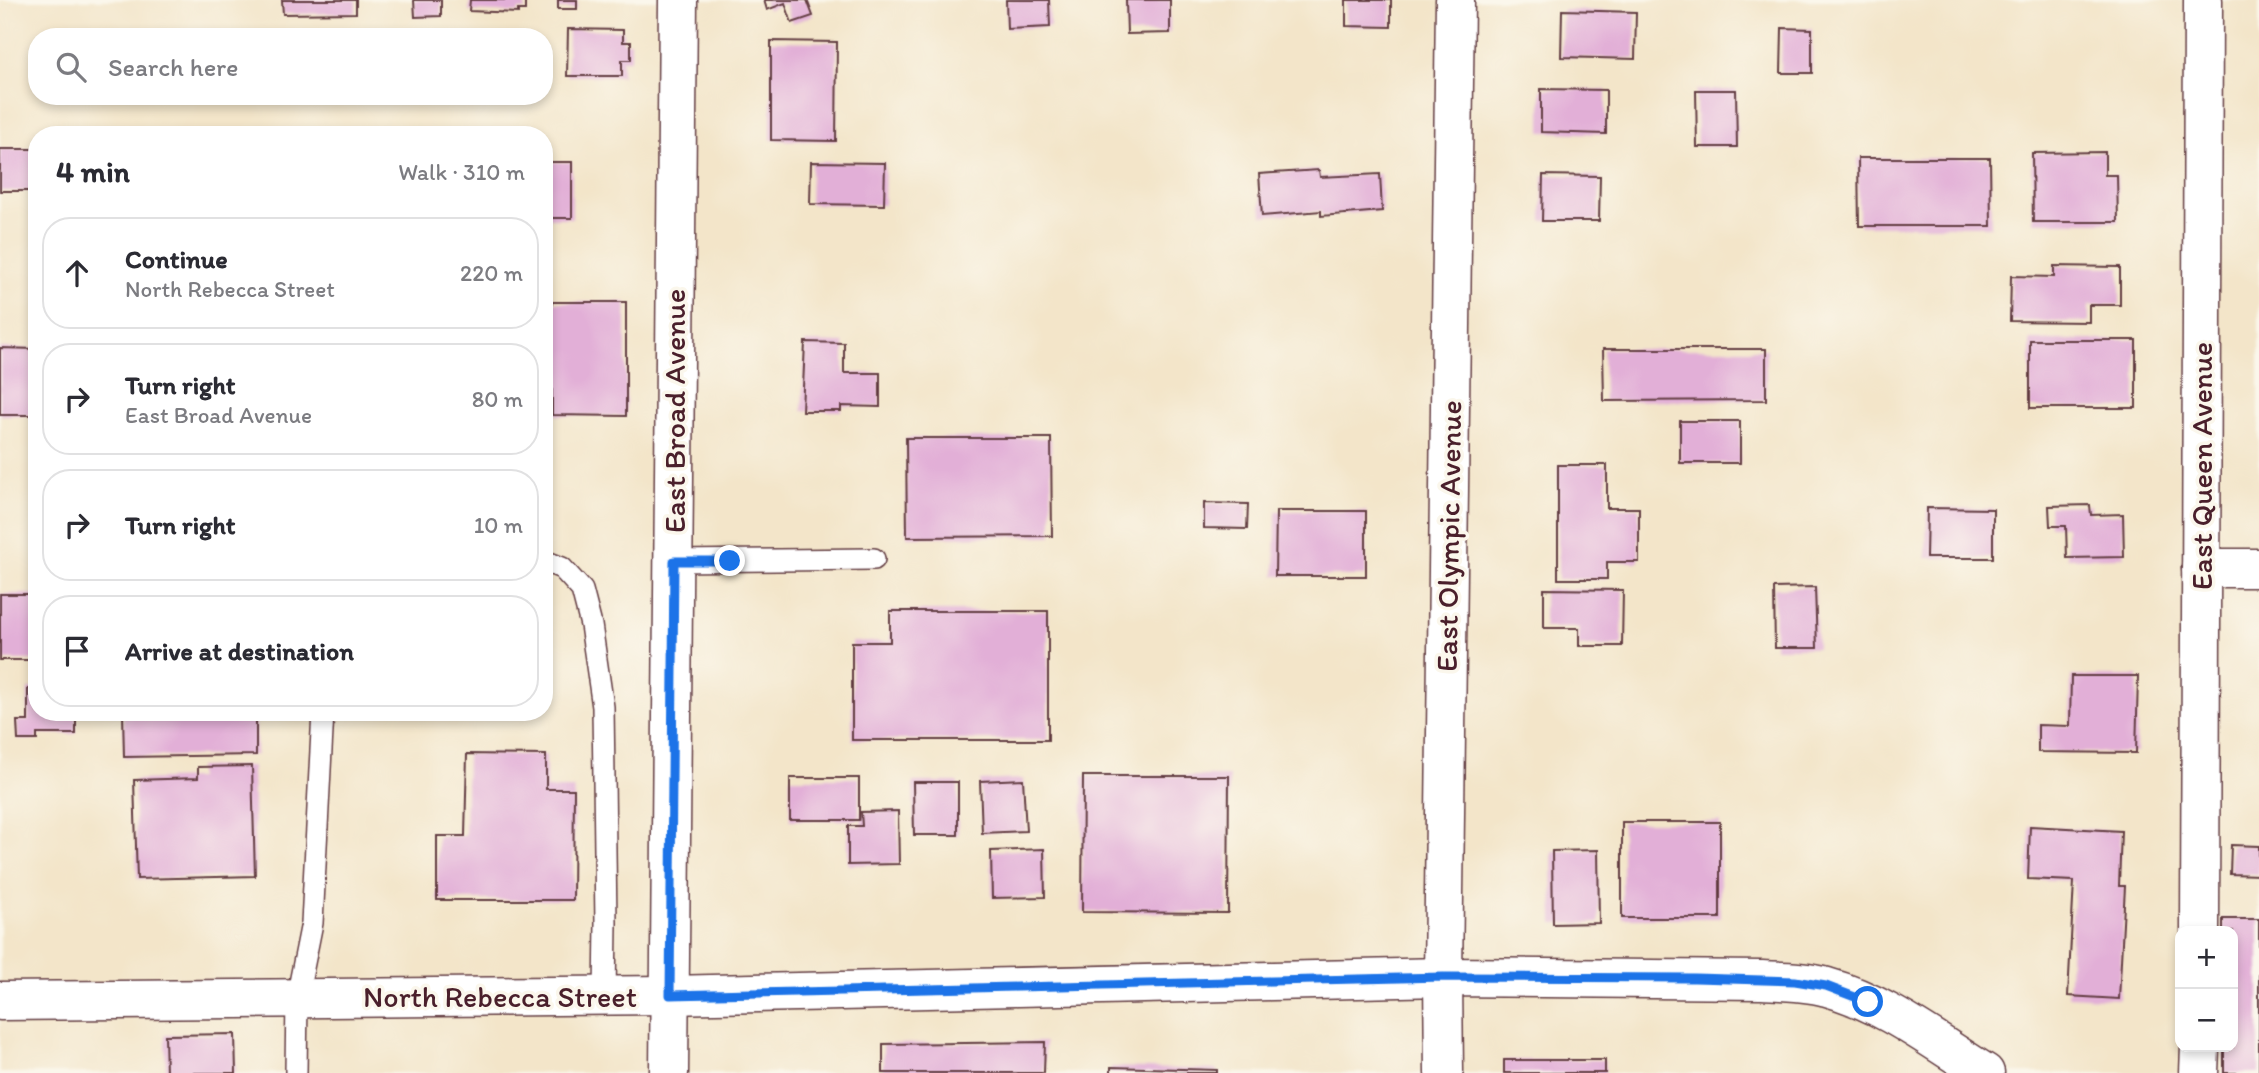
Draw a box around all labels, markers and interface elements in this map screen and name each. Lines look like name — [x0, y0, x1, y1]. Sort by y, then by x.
search box — [28, 28, 553, 105]
icon: search — [52, 48, 90, 86]
text: Search here — [108, 51, 238, 83]
text: 4 min — [56, 153, 130, 190]
text: Walk · 310 m — [398, 158, 525, 186]
text: Continue — [125, 243, 228, 275]
icon: ahead — [58, 254, 96, 292]
text: 220 m — [460, 259, 523, 287]
text: North Rebecca Street — [125, 275, 335, 303]
street label: East Broad Avenue — [656, 289, 693, 533]
street label: East Queen Avenue — [2183, 342, 2220, 590]
text: Turn right — [125, 369, 236, 401]
icon: right — [58, 380, 96, 418]
text: 80 m — [472, 385, 523, 413]
street label: East Olympic Avenue — [1428, 400, 1469, 672]
text: East Broad Avenue — [125, 401, 312, 429]
icon: right — [58, 506, 96, 544]
text: Turn right — [125, 509, 236, 541]
text: 10 m — [474, 511, 523, 539]
route end — [714, 545, 745, 576]
icon: arrive — [58, 632, 96, 670]
text: Arrive at destination — [125, 635, 354, 667]
map controls — [2175, 926, 2238, 1052]
button: + — [2175, 926, 2238, 989]
street label: North Rebecca Street — [363, 978, 637, 1015]
route start — [1852, 986, 1883, 1017]
button: − — [2175, 989, 2238, 1052]

